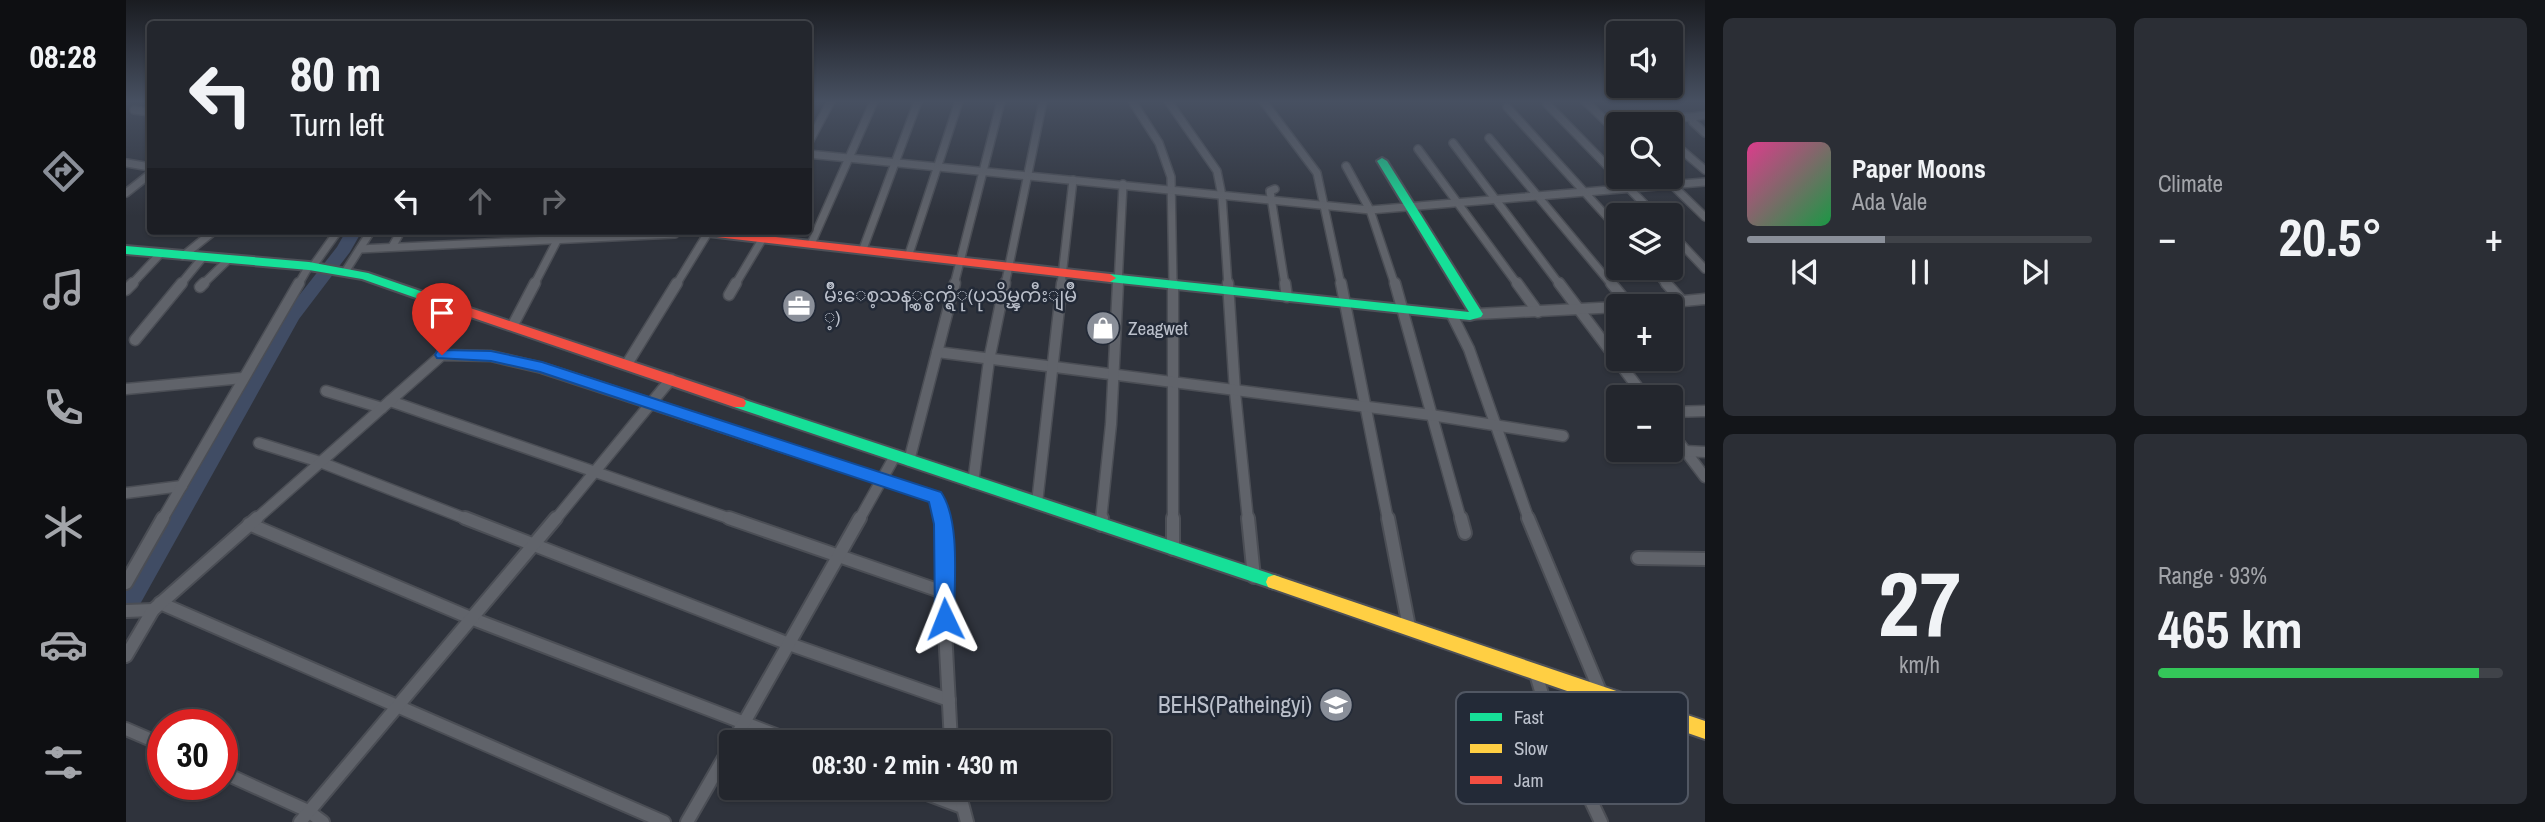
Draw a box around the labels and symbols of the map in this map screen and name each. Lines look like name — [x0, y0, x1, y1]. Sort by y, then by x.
place label: မ်ိဳးေစ့သန့္စင္စက္ရံု(ပုသိမ္ၾကီးျမိဳ ့) — [824, 281, 1077, 331]
pin — [412, 283, 472, 355]
office icon: မ်ိဳးေစ့သန့္စင္စက္ရံု(ပုသိမ္ၾကီးျမိဳ ့) — [780, 287, 818, 325]
shop icon: Zeagwet — [1084, 309, 1122, 347]
place label: Zeagwet — [1128, 315, 1188, 341]
position arrow — [908, 582, 982, 656]
school or university icon: BEHS(Patheingyi) — [1317, 686, 1355, 724]
place label: BEHS(Patheingyi) — [1158, 689, 1312, 720]
legend — [1456, 692, 1688, 804]
text: Fast — [1514, 704, 1544, 730]
speed limit sign: 30 — [147, 709, 238, 800]
text: Slow — [1514, 735, 1549, 761]
text: Jam — [1514, 767, 1543, 793]

